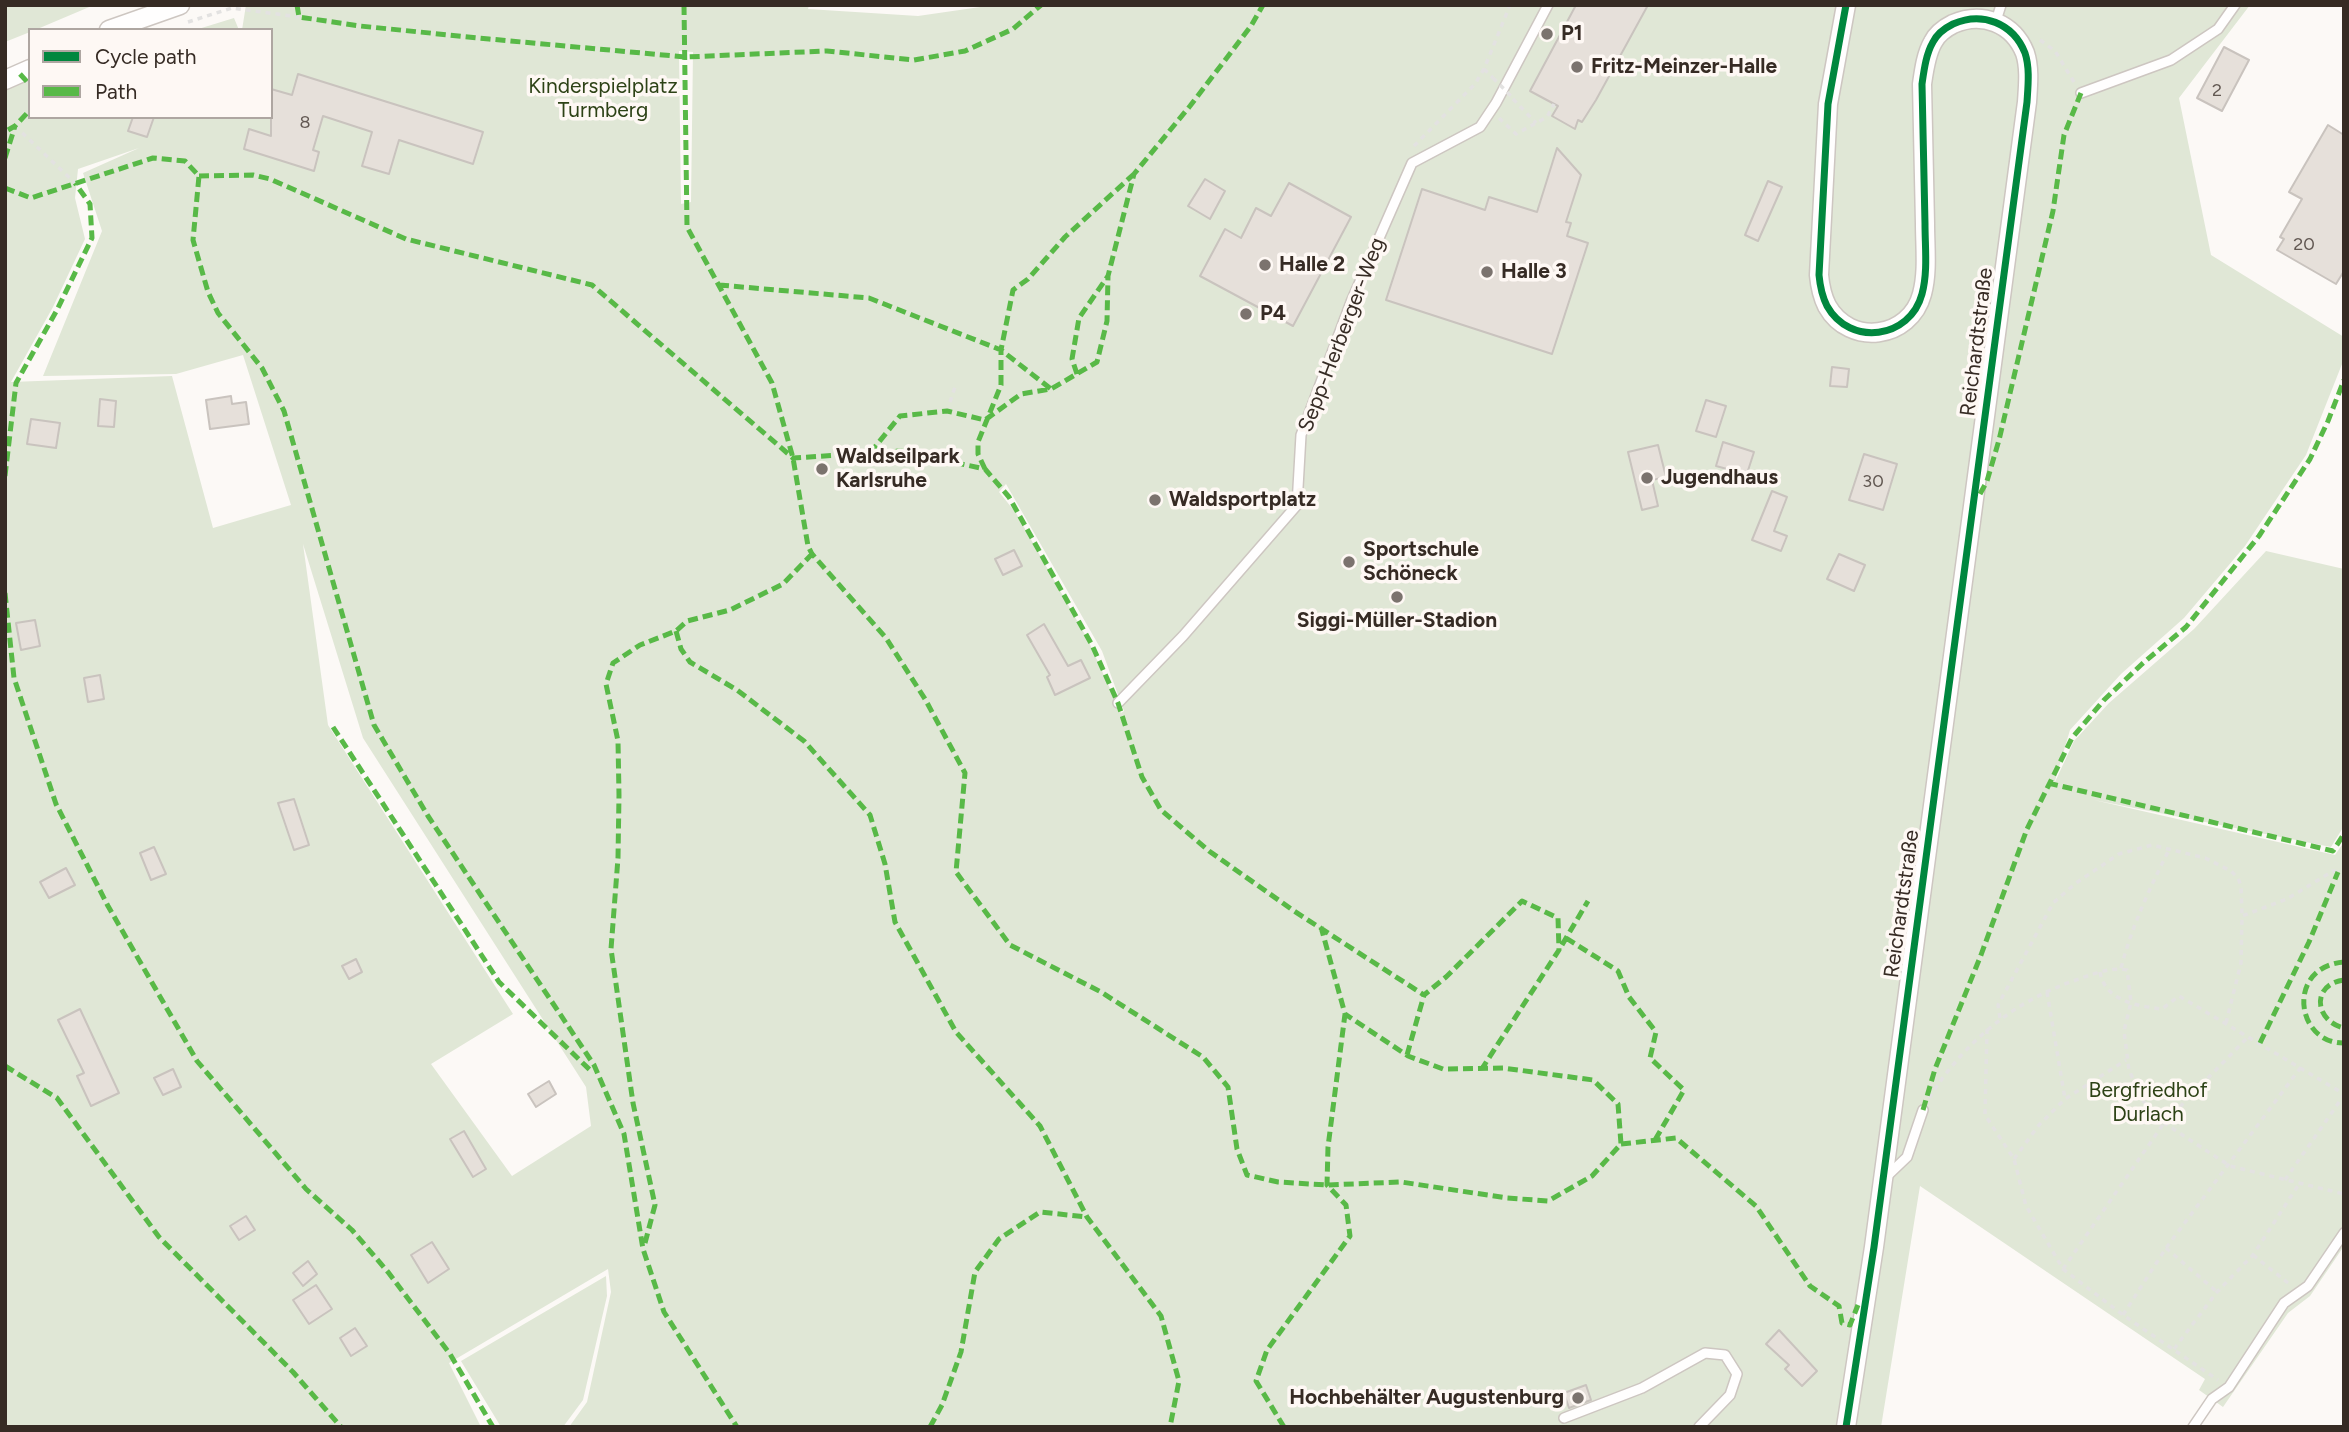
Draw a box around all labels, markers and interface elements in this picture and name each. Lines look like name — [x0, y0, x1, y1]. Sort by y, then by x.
place label: P1 — [1561, 21, 1583, 47]
marker: P1 — [1539, 26, 1555, 42]
legend — [28, 28, 273, 119]
text: Cycle path — [95, 44, 196, 69]
place label: Fritz-Meinzer-Halle — [1591, 54, 1777, 80]
marker: Fritz-Meinzer-Halle — [1569, 59, 1585, 75]
park label: Kinderspielplatz Turmberg — [528, 74, 678, 124]
text: Path — [95, 79, 137, 104]
house number: 2 — [2212, 80, 2222, 102]
house number: 8 — [299, 112, 311, 134]
street label: Sepp-Herberger-Weg — [1293, 234, 1391, 436]
house number: 20 — [2293, 234, 2315, 256]
place label: Halle 2 — [1279, 252, 1345, 278]
marker: Halle 2 — [1257, 257, 1273, 273]
place label: Halle 3 — [1501, 259, 1567, 285]
marker: Halle 3 — [1479, 264, 1495, 280]
street label: Reichardtstraße — [1955, 266, 1999, 418]
place label: P4 — [1260, 301, 1286, 327]
marker: P4 — [1238, 306, 1254, 322]
place label: Waldseilpark Karlsruhe — [836, 444, 960, 494]
marker: Waldseilpark Karlsruhe — [814, 461, 830, 477]
place label: Jugendhaus — [1661, 465, 1778, 491]
marker: Jugendhaus — [1639, 470, 1655, 486]
house number: 30 — [1862, 471, 1884, 493]
place label: Waldsportplatz — [1169, 487, 1316, 513]
marker: Waldsportplatz — [1147, 492, 1163, 508]
place label: Sportschule Schöneck — [1363, 537, 1479, 587]
marker: Sportschule Schöneck — [1341, 554, 1357, 570]
marker: Siggi-Müller-Stadion — [1389, 589, 1405, 605]
place label: Siggi-Müller-Stadion — [1297, 608, 1497, 634]
street label: Reichardtstraße — [1879, 828, 1925, 980]
park label: Bergfriedhof Durlach — [2089, 1078, 2207, 1128]
place label: Hochbehälter Augustenburg — [1289, 1385, 1564, 1411]
marker: Hochbehälter Augustenburg — [1570, 1390, 1586, 1406]

